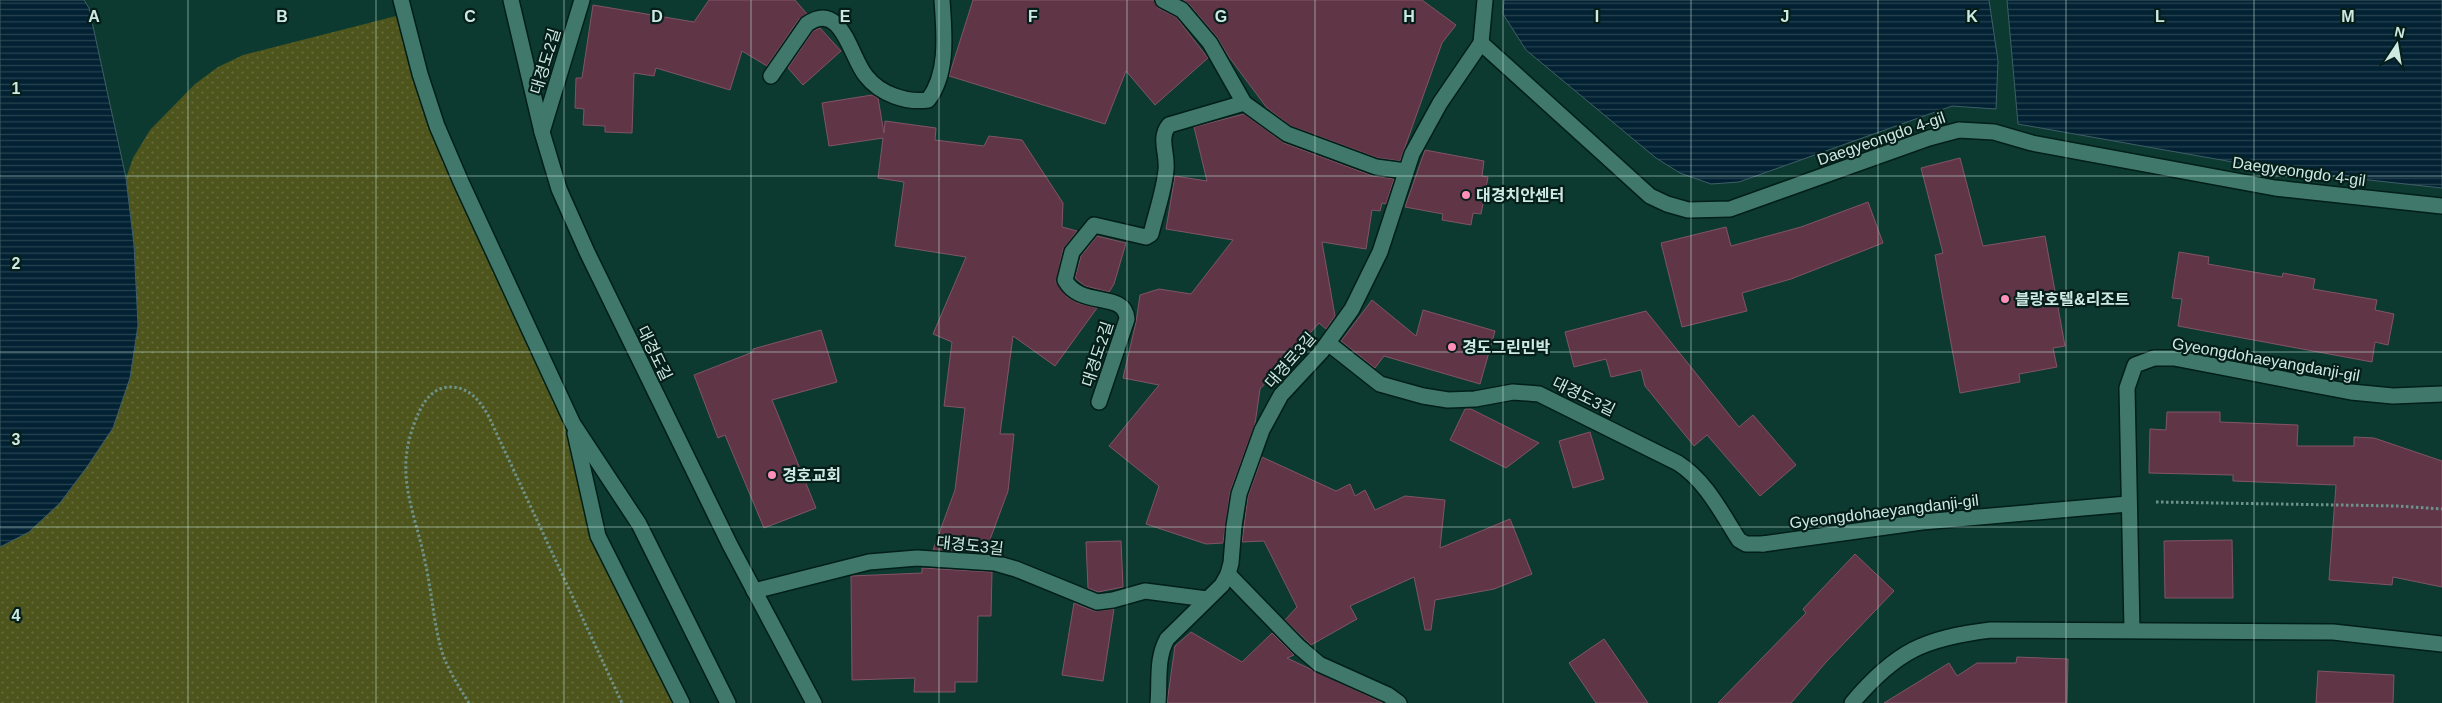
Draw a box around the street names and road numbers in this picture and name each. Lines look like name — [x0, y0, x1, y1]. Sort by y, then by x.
street label: 대경도2길 — [527, 26, 564, 96]
street label: Daegyeongdo 4-gil — [1815, 109, 1947, 168]
street label: Daegyeongdo 4-gil — [2231, 154, 2367, 189]
street label: 대경도2길 — [1079, 319, 1116, 389]
street label: 대경도길 — [634, 323, 675, 383]
street label: 대경로3길 — [1262, 329, 1319, 391]
street label: Gyeongdohaeyangdanji-gil — [2171, 335, 2361, 384]
street label: 대경도3길 — [1550, 374, 1618, 419]
street label: Gyeongdohaeyangdanji-gil — [1789, 491, 1980, 532]
street label: 대경도3길 — [935, 534, 1005, 557]

